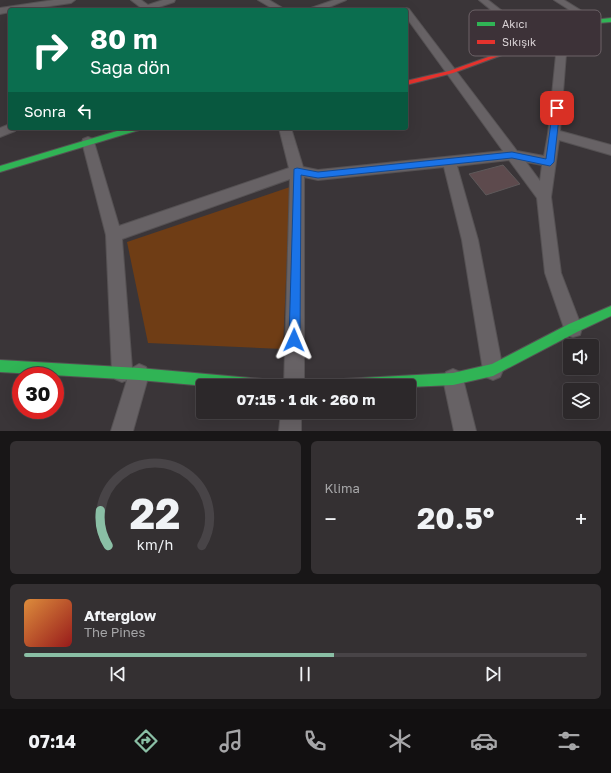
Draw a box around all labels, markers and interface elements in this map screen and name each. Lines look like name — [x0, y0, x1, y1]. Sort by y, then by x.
legend — [469, 10, 601, 56]
text: Akıcı — [502, 17, 527, 30]
text: 80 m — [90, 22, 158, 55]
icon: right — [24, 24, 76, 76]
text: Sıkışık — [502, 35, 536, 48]
text: Sağa dön — [90, 56, 170, 78]
pin — [540, 91, 574, 125]
icon: arrive — [546, 97, 568, 119]
icon: left — [74, 100, 96, 122]
text: Sonra — [24, 102, 66, 120]
position arrow — [273, 319, 315, 361]
map controls — [563, 339, 599, 419]
button: sound — [563, 339, 599, 375]
speed limit sign: 30 — [12, 367, 64, 419]
button: layers — [563, 383, 599, 419]
text: 07:15 · 1 dk · 260 m — [237, 390, 375, 408]
text: Klima — [325, 480, 360, 496]
text: 22 — [130, 487, 181, 537]
text: 20.5° — [417, 500, 494, 536]
text: − — [325, 505, 337, 532]
text: + — [575, 505, 587, 532]
text: km/h — [137, 535, 173, 552]
text: Afterglow — [84, 606, 156, 624]
text: The Pines — [84, 624, 145, 640]
icon: previous — [107, 663, 129, 685]
icon: pause — [294, 663, 316, 685]
icon: next — [482, 663, 504, 685]
icon: directions — [132, 727, 160, 755]
icon: music — [217, 727, 245, 755]
icon: phone — [301, 727, 329, 755]
icon: climate — [386, 727, 414, 755]
icon: car — [470, 727, 498, 755]
icon: filters — [555, 727, 583, 755]
text: 07:14 — [28, 730, 76, 752]

